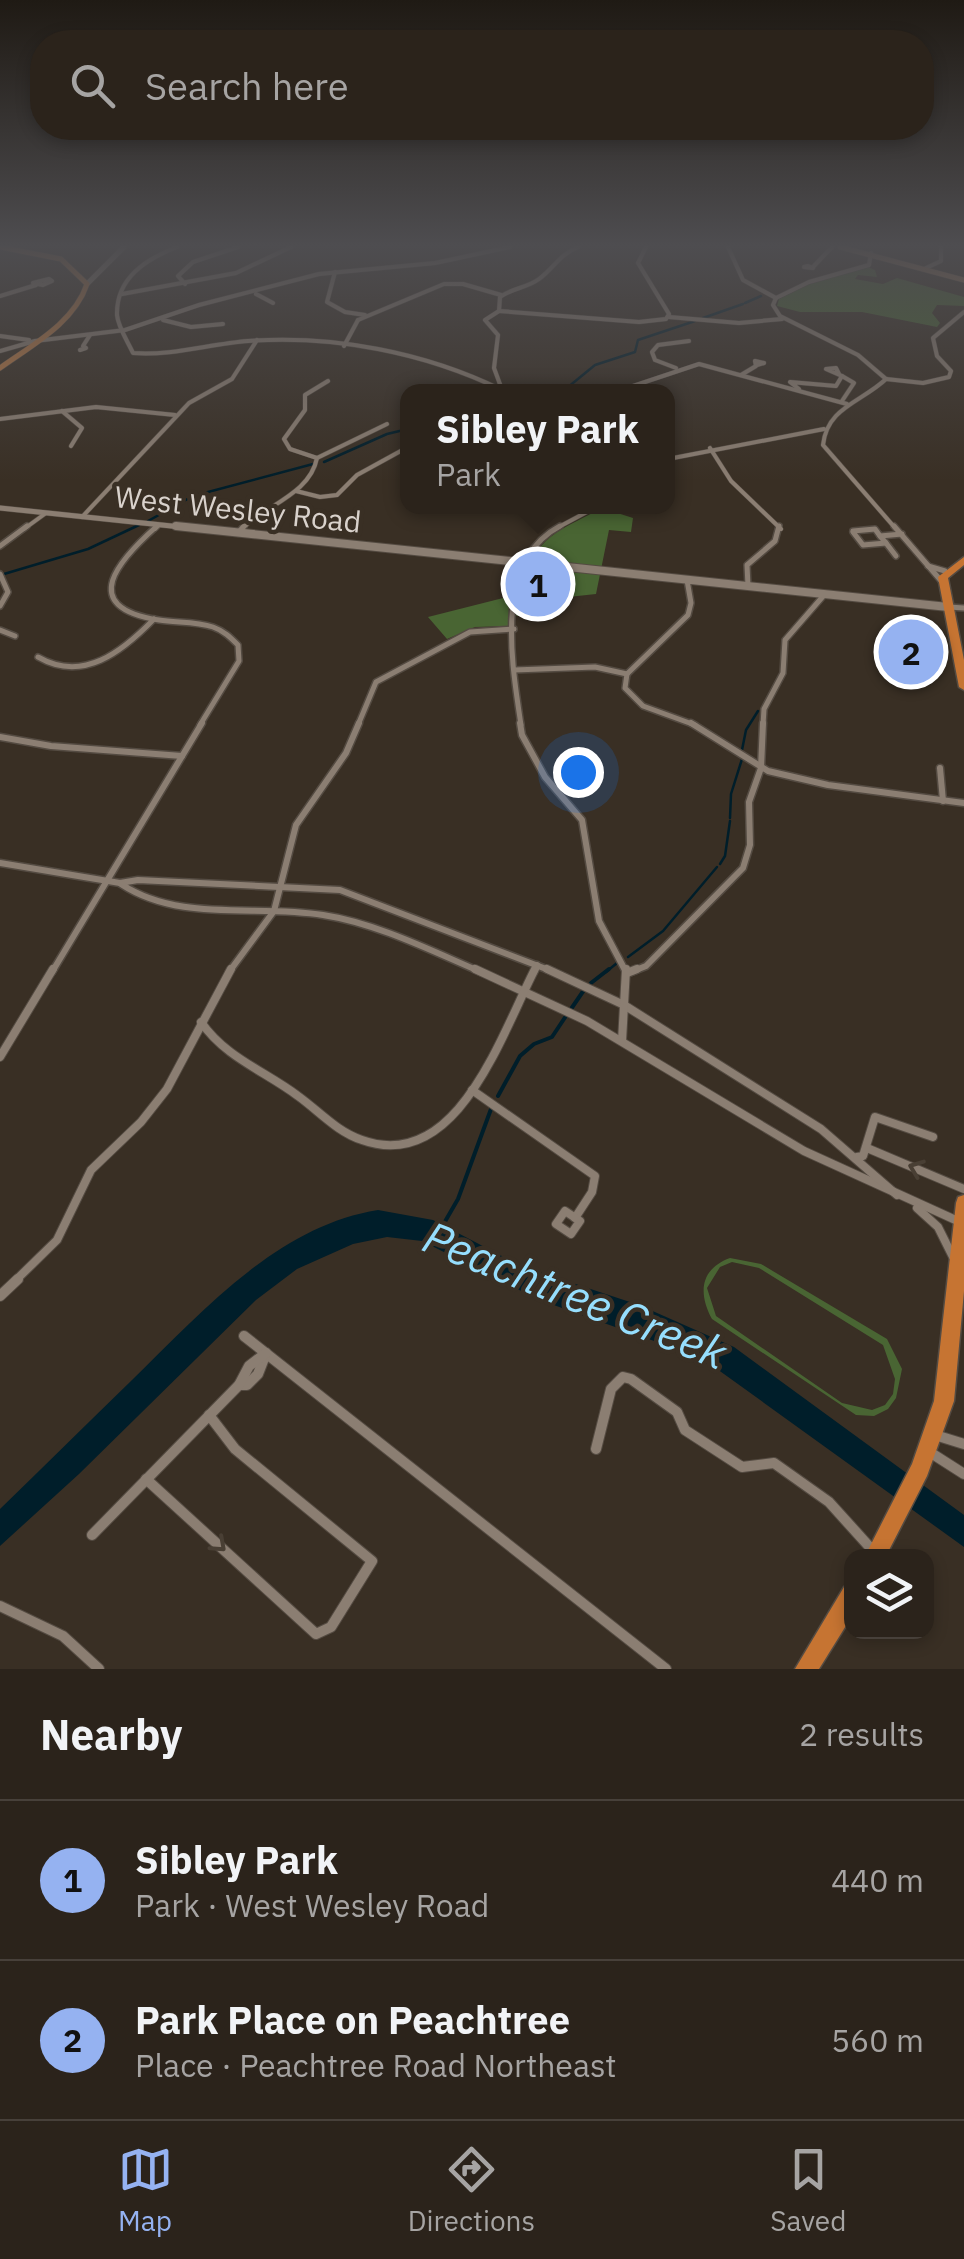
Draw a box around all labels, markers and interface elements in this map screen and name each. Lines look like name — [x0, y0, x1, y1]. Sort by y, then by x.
search box — [30, 30, 934, 140]
icon: search — [65, 58, 120, 113]
text: Search here — [145, 61, 349, 110]
popup — [400, 384, 675, 514]
text: Sibley Park — [436, 404, 639, 453]
text: Park — [436, 453, 501, 495]
street label: West Wesley Road — [113, 476, 363, 541]
pin: 1 — [506, 546, 570, 622]
pin: 2 — [878, 614, 944, 690]
your location — [553, 747, 604, 798]
one-way arrow — [908, 1160, 925, 1180]
water label: Peachtree Creek — [415, 1207, 736, 1382]
one-way arrow — [207, 1533, 225, 1551]
map controls — [844, 1549, 934, 1639]
button: layers — [844, 1549, 934, 1639]
text: Nearby — [40, 1707, 182, 1762]
text: 2 results — [799, 1713, 924, 1755]
text: Sibley Park — [135, 1835, 338, 1884]
text: 1 — [63, 1859, 82, 1901]
text: 440 m — [831, 1859, 924, 1901]
text: Park · West Wesley Road — [135, 1884, 489, 1926]
text: Park Place on Peachtree — [135, 1995, 570, 2044]
text: 2 — [63, 2019, 82, 2061]
text: 560 m — [831, 2019, 924, 2061]
text: Place · Peachtree Road Northeast — [135, 2044, 617, 2086]
tab: Map — [118, 2142, 173, 2239]
tab: Directions — [408, 2142, 535, 2239]
tab: Saved — [770, 2142, 846, 2239]

